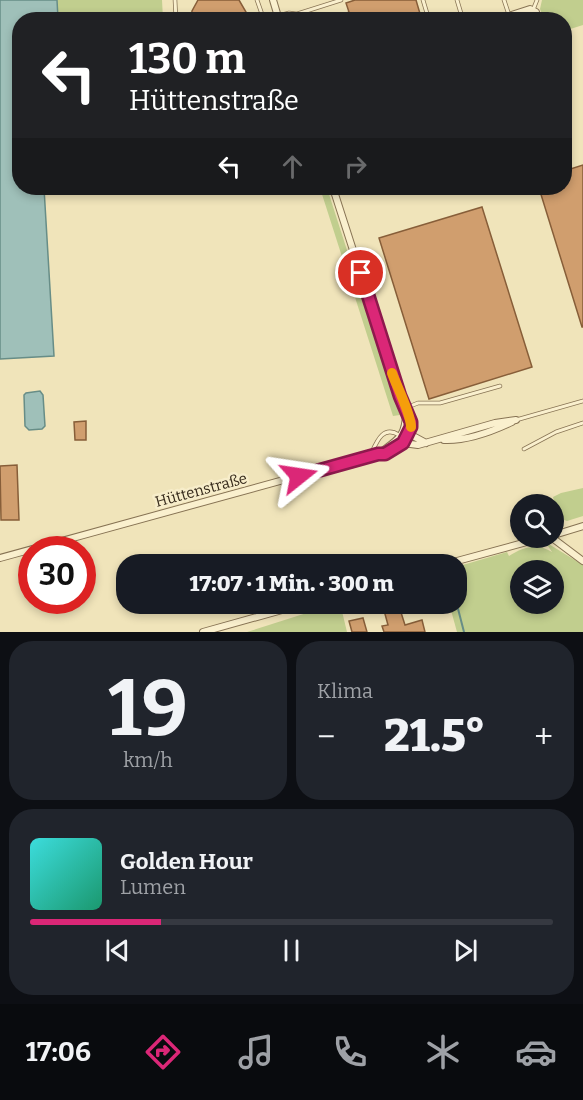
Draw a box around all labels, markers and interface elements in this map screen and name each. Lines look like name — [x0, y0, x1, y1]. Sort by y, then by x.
text: 130 m — [129, 34, 246, 84]
icon: left — [30, 36, 108, 114]
text: Hüttenstraße — [129, 85, 299, 117]
icon: left — [213, 150, 246, 183]
icon: ahead — [276, 150, 309, 183]
icon: right — [339, 150, 372, 183]
pin — [335, 247, 386, 298]
icon: arrive — [344, 256, 377, 289]
position arrow — [267, 444, 331, 508]
street label: Hüttenstraße — [153, 469, 249, 511]
map controls — [510, 494, 564, 614]
button: search — [510, 494, 564, 548]
speed limit sign: 30 — [18, 536, 96, 614]
button: layers — [510, 560, 564, 614]
text: 17:07 · 1 Min. · 300 m — [190, 570, 393, 597]
text: 19 — [108, 662, 188, 756]
text: Klima — [317, 679, 373, 703]
text: 21.5° — [384, 709, 485, 763]
text: − — [317, 717, 335, 757]
text: + — [534, 717, 553, 757]
text: km/h — [123, 748, 173, 772]
text: Golden Hour — [120, 848, 253, 875]
text: Lumen — [120, 875, 186, 899]
icon: previous — [101, 934, 134, 967]
icon: pause — [275, 934, 308, 967]
icon: next — [449, 934, 482, 967]
icon: directions — [142, 1031, 184, 1073]
icon: music — [235, 1031, 277, 1073]
icon: phone — [329, 1031, 371, 1073]
icon: climate — [422, 1031, 464, 1073]
icon: car — [515, 1031, 557, 1073]
text: 17:06 — [26, 1036, 91, 1068]

